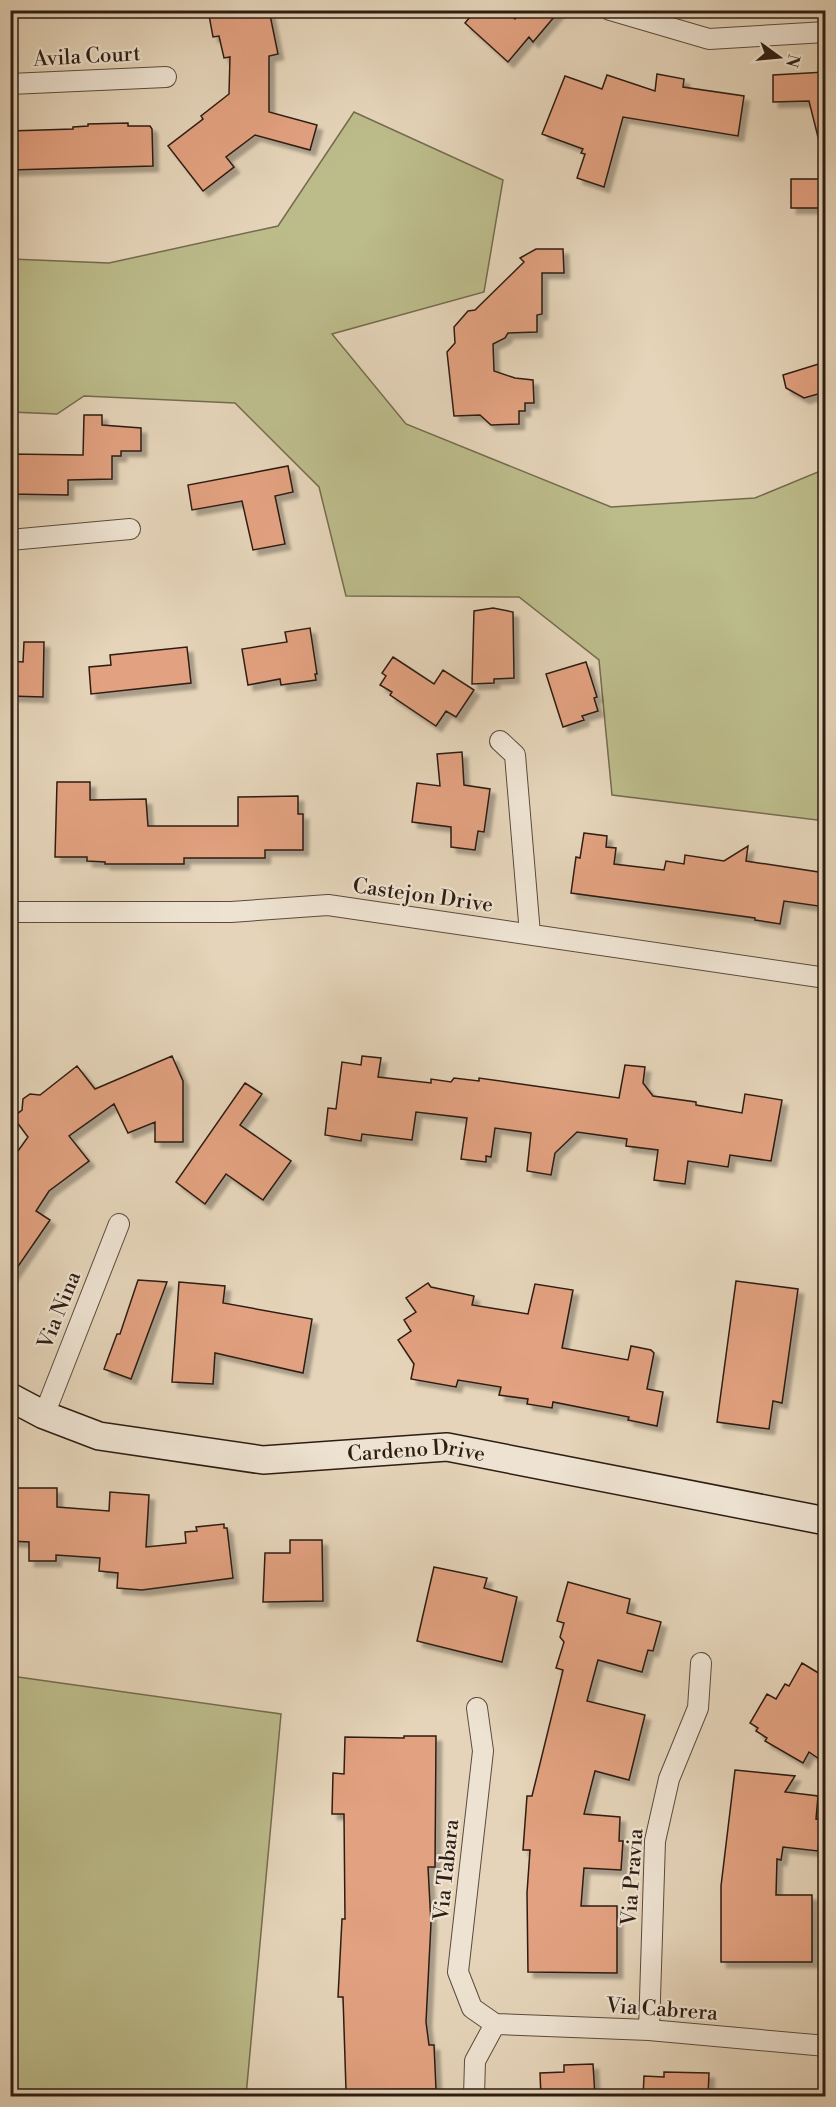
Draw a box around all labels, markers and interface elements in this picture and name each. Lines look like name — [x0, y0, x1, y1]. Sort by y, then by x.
north arrow — [749, 27, 809, 87]
street label: Avila Court — [32, 41, 142, 73]
text: N — [781, 52, 804, 70]
street label: Castejon Drive — [351, 873, 495, 919]
street label: Via Nina — [32, 1267, 87, 1354]
street label: Cardeno Drive — [347, 1435, 487, 1468]
street label: Via Tabara — [429, 1818, 465, 1923]
street label: Via Pravia — [617, 1827, 649, 1928]
street label: Via Cabrera — [604, 1993, 719, 2027]

